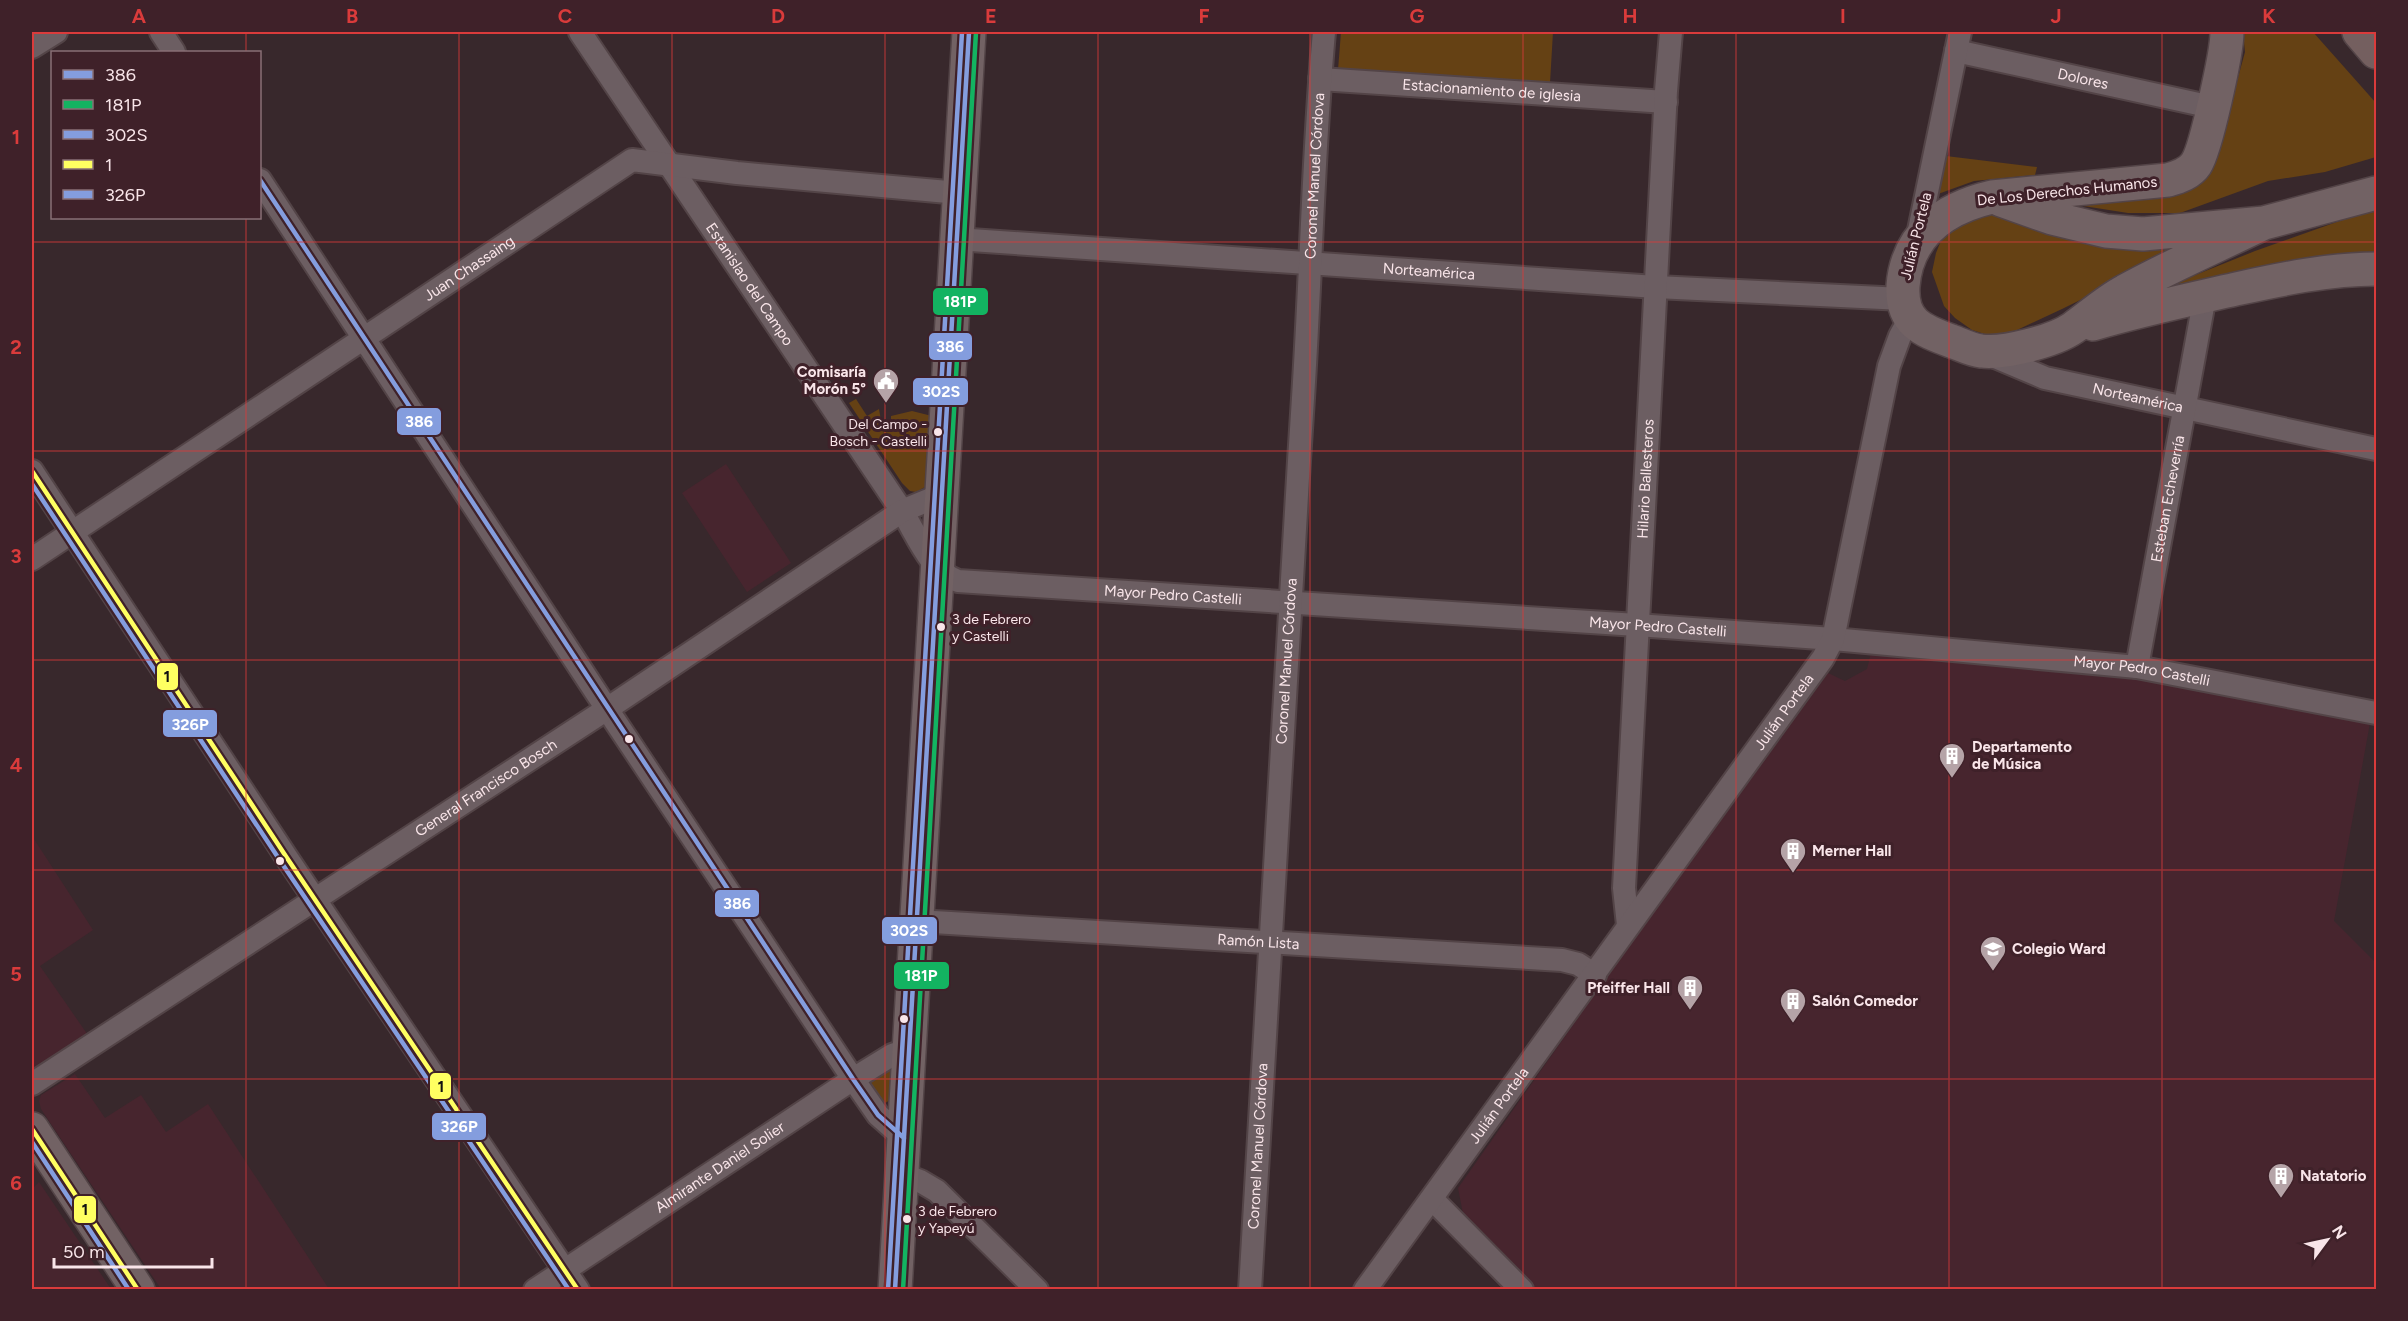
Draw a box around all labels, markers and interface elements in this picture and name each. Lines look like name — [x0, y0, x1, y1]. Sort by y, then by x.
text: A — [132, 4, 147, 28]
text: B — [346, 4, 358, 28]
text: C — [558, 4, 572, 28]
text: D — [771, 4, 785, 28]
text: E — [985, 4, 997, 28]
text: F — [1198, 4, 1210, 28]
text: G — [1410, 4, 1425, 28]
text: H — [1623, 4, 1638, 28]
text: I — [1840, 4, 1846, 28]
text: J — [2050, 4, 2062, 28]
text: K — [2262, 4, 2276, 28]
legend — [51, 51, 261, 219]
text: 386 — [105, 64, 136, 86]
street label: Dolores — [2056, 65, 2110, 93]
street label: Estacionamiento de iglesia — [1402, 75, 1582, 105]
street label: Coronel Manuel Córdova — [1301, 92, 1328, 259]
text: 181P — [105, 94, 141, 116]
text: 302S — [105, 124, 147, 146]
text: 1 — [12, 125, 20, 149]
text: 1 — [105, 154, 112, 176]
street label: De Los Derechos Humanos — [1976, 173, 2158, 209]
text: 326P — [105, 184, 145, 206]
street label: Julián Portela — [1896, 190, 1936, 282]
street label: Estanislao del Campo — [702, 219, 797, 349]
street label: Juan Chassaing — [420, 232, 518, 305]
street label: Norteamérica — [1382, 259, 1476, 284]
line badge: 181P — [932, 287, 989, 316]
text: 181P — [944, 292, 977, 311]
line badge: 386 — [928, 332, 973, 361]
text: 2 — [10, 335, 22, 359]
text: 386 — [936, 337, 964, 356]
place label: Comisaría Morón 5° — [797, 363, 866, 398]
public building icon: Comisaría Morón 5° — [871, 366, 901, 404]
line badge: 302S — [912, 377, 969, 406]
street label: Norteamérica — [2091, 379, 2185, 416]
text: 302S — [922, 382, 960, 401]
line badge: 386 — [396, 407, 442, 436]
text: 386 — [405, 412, 433, 431]
place label: Del Campo - Bosch - Castelli — [830, 416, 927, 450]
street label: Hilario Ballesteros — [1633, 418, 1658, 539]
marker: Del Campo - Bosch - Castelli — [932, 426, 944, 438]
street label: Esteban Echeverría — [2147, 434, 2188, 564]
text: 3 — [10, 544, 22, 568]
street label: Coronel Manuel Córdova — [1272, 577, 1301, 745]
street label: Mayor Pedro Castelli — [1103, 581, 1242, 608]
place label: 3 de Febrero y Castelli — [952, 611, 1031, 645]
street label: Mayor Pedro Castelli — [1588, 613, 1727, 640]
marker: 3 de Febrero y Castelli — [935, 621, 947, 633]
street label: Mayor Pedro Castelli — [2073, 652, 2211, 690]
line badge: 1 — [156, 662, 179, 691]
text: 1 — [164, 667, 170, 686]
street label: Julián Portela — [1750, 670, 1818, 753]
line badge: 326P — [162, 709, 218, 738]
text: 326P — [171, 715, 209, 734]
unlabelled marker — [623, 733, 635, 745]
street label: General Francisco Bosch — [412, 735, 560, 841]
place label: Departamento de Música — [1972, 738, 2072, 773]
building icon: Departamento de Música — [1937, 741, 1967, 779]
text: 4 — [10, 753, 23, 777]
building icon: Merner Hall — [1778, 836, 1808, 874]
place label: Merner Hall — [1812, 842, 1892, 860]
unlabelled marker — [274, 855, 286, 867]
line badge: 386 — [714, 889, 760, 918]
text: 386 — [723, 894, 751, 913]
line badge: 302S — [881, 916, 938, 945]
text: 302S — [890, 921, 928, 940]
street label: Ramón Lista — [1217, 930, 1300, 953]
school or university icon: Colegio Ward — [1978, 934, 2008, 972]
place label: Colegio Ward — [2012, 940, 2106, 958]
line badge: 181P — [893, 961, 950, 990]
text: 5 — [10, 962, 22, 986]
text: 181P — [905, 966, 938, 985]
building icon: Pfeiffer Hall — [1675, 973, 1705, 1011]
place label: Pfeiffer Hall — [1587, 979, 1670, 997]
building icon: Salón Comedor — [1778, 986, 1808, 1024]
place label: Salón Comedor — [1812, 992, 1918, 1010]
unlabelled marker — [898, 1013, 910, 1025]
street label: Coronel Manuel Córdova — [1244, 1062, 1272, 1230]
street label: Julián Portela — [1465, 1064, 1532, 1147]
line badge: 1 — [429, 1072, 452, 1100]
text: 1 — [438, 1077, 444, 1096]
line badge: 326P — [431, 1112, 487, 1141]
text: 326P — [440, 1117, 478, 1136]
street label: Almirante Daniel Solier — [652, 1118, 788, 1217]
building icon: Natatorio — [2266, 1161, 2296, 1199]
place label: Natatorio — [2300, 1167, 2367, 1185]
text: 6 — [10, 1171, 22, 1195]
line badge: 1 — [73, 1195, 97, 1224]
text: 1 — [82, 1200, 88, 1219]
place label: 3 de Febrero y Yapeyú — [918, 1203, 997, 1237]
north arrow — [2297, 1210, 2357, 1270]
marker: 3 de Febrero y Yapeyú — [901, 1213, 913, 1225]
text: N — [2328, 1222, 2350, 1242]
scale bar — [54, 1231, 212, 1269]
text: 50 m — [63, 1241, 105, 1263]

